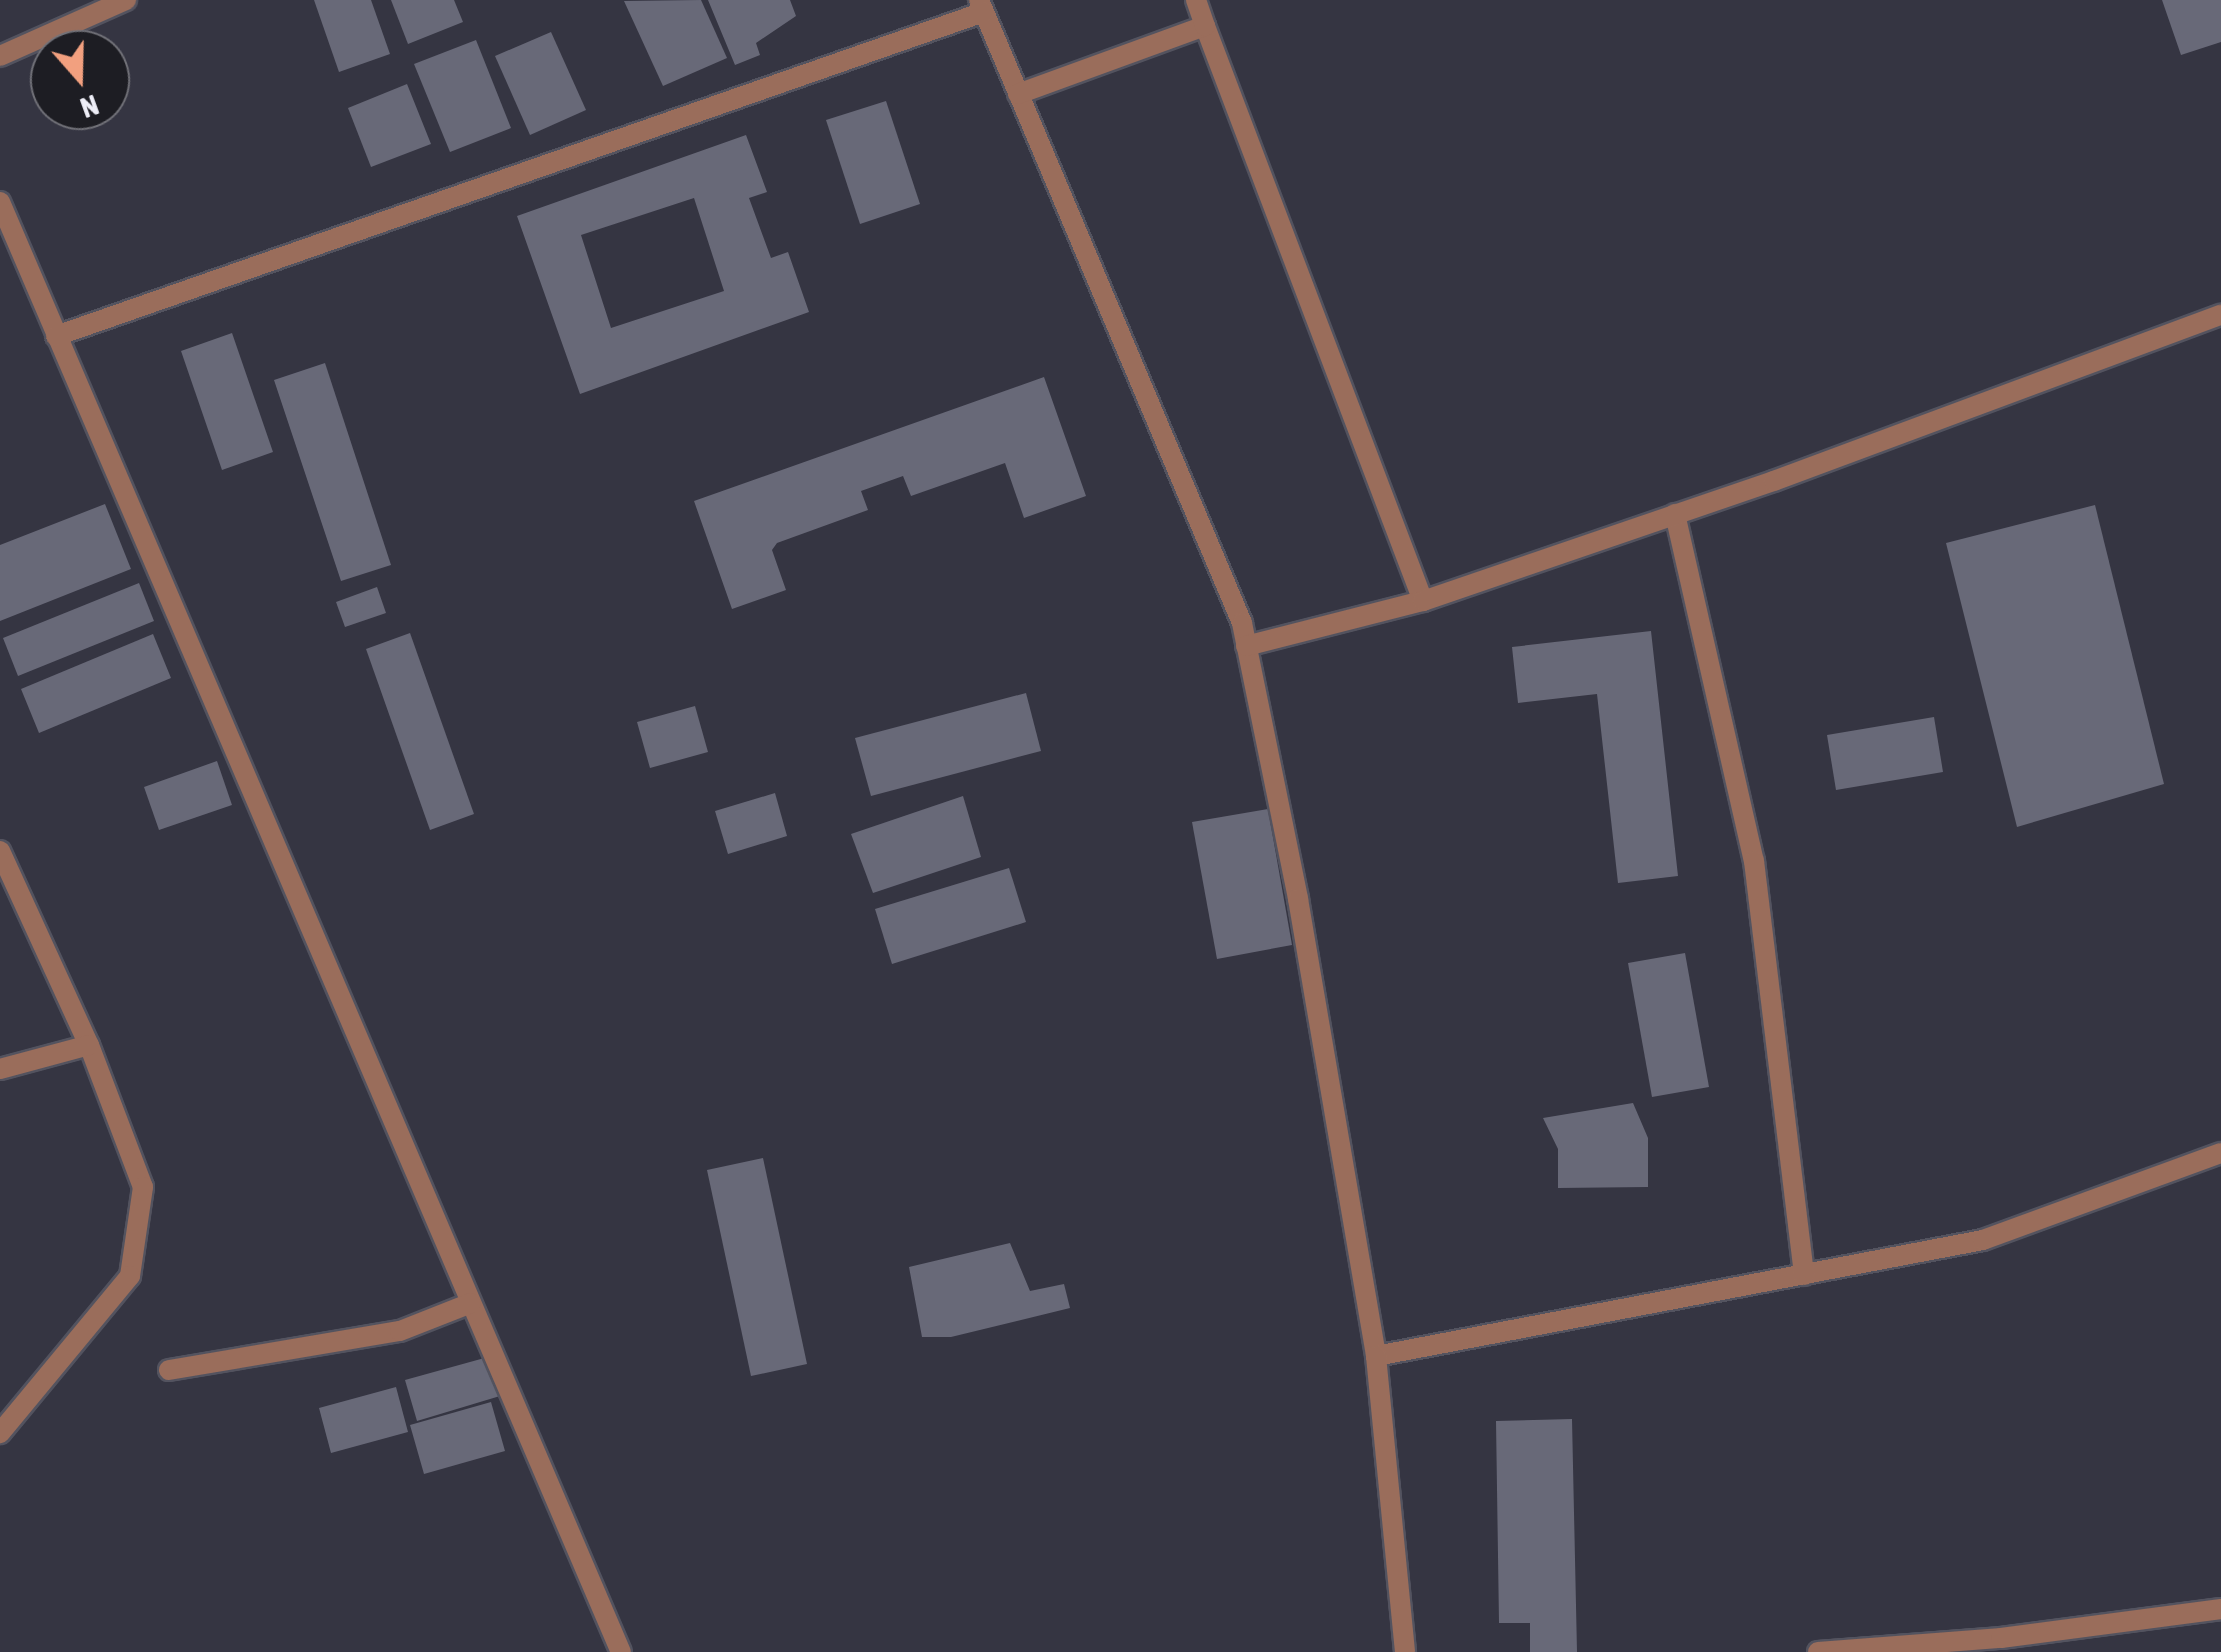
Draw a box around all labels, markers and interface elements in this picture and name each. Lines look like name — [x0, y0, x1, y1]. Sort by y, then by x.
north arrow — [30, 30, 130, 130]
text: N — [76, 88, 103, 124]

